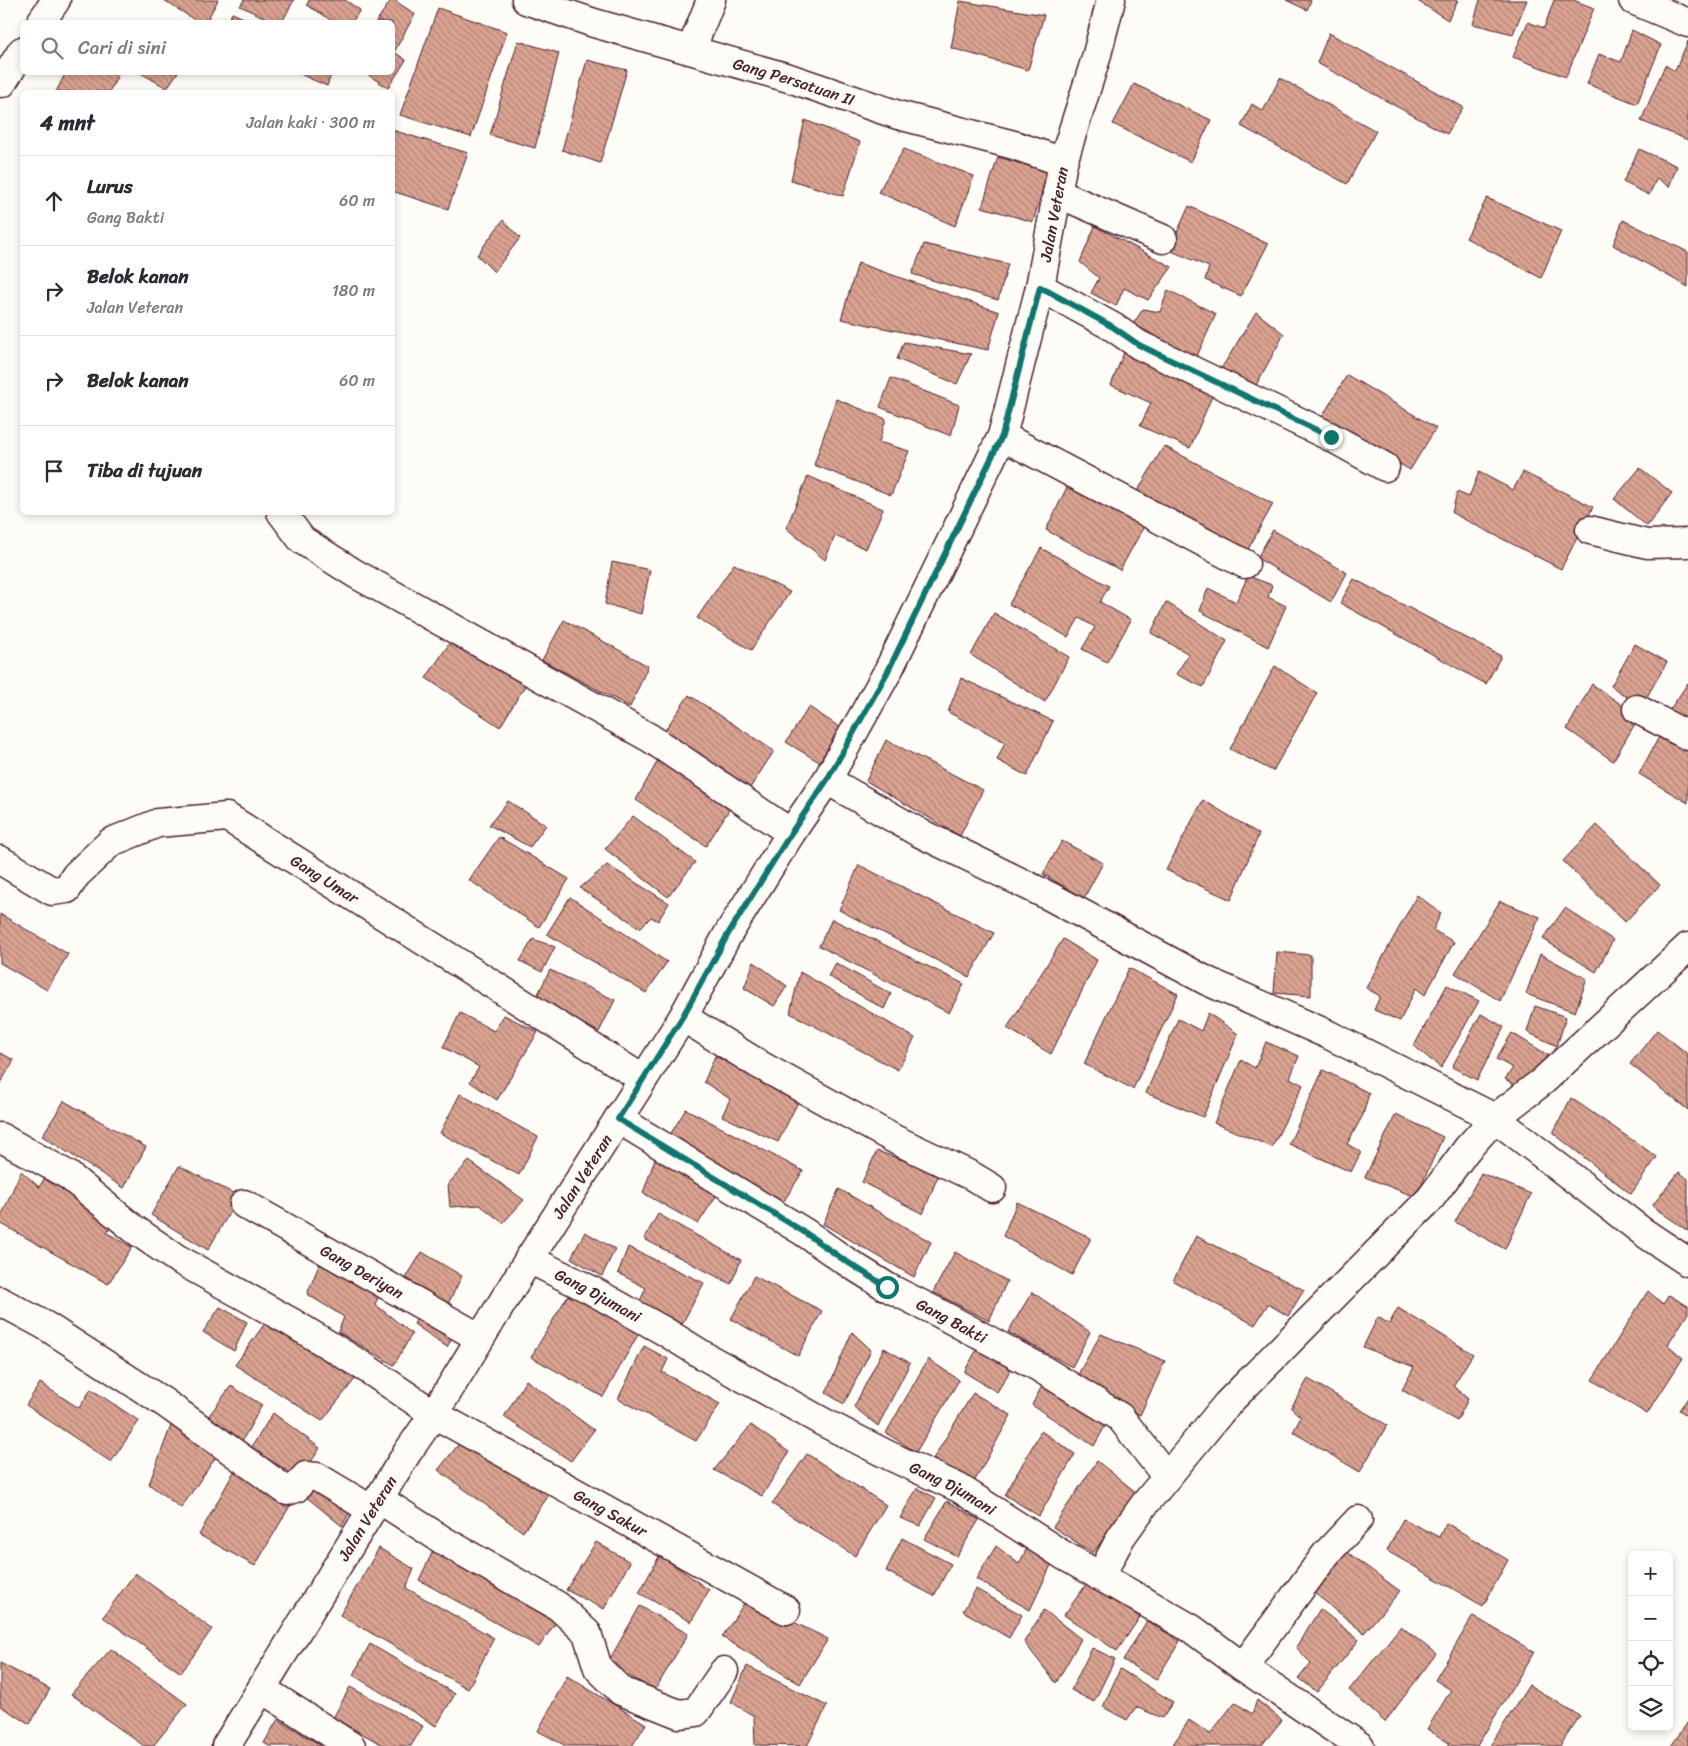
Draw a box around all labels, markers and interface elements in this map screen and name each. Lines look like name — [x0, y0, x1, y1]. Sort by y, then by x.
search box — [20, 20, 395, 75]
text: Cari di sini — [78, 31, 166, 64]
icon: search — [38, 34, 66, 62]
street label: Gang Persatuan II — [730, 48, 859, 114]
text: 4 mnt — [40, 104, 95, 142]
text: Jalan kaki · 300 m — [247, 108, 375, 137]
street label: Jalan Veteran — [1030, 164, 1076, 265]
text: Lurus — [87, 170, 133, 203]
text: 60 m — [339, 186, 375, 215]
icon: ahead — [40, 187, 68, 215]
text: Gang Bakti — [87, 203, 164, 232]
text: Belok kanan — [87, 260, 189, 293]
text: 180 m — [332, 276, 375, 305]
icon: right — [40, 277, 68, 305]
text: Jalan Veteran — [87, 293, 183, 322]
text: Belok kanan — [87, 364, 189, 397]
text: 60 m — [339, 366, 375, 395]
icon: right — [40, 367, 68, 395]
route end — [1320, 426, 1343, 449]
text: Tiba di tujuan — [87, 454, 202, 487]
icon: arrive — [40, 457, 68, 485]
street label: Gang Umar — [285, 846, 366, 912]
street label: Jalan Veteran — [543, 1127, 620, 1225]
street label: Gang Deriyan — [315, 1236, 410, 1307]
street label: Gang Djumani — [550, 1260, 648, 1330]
route start — [876, 1276, 899, 1299]
street label: Gang Bakti — [911, 1289, 993, 1351]
street label: Gang Djumani — [905, 1453, 1003, 1523]
street label: Jalan Veteran — [329, 1469, 405, 1567]
street label: Gang Sakur — [568, 1480, 654, 1545]
map controls — [1628, 1551, 1673, 1731]
button: + — [1628, 1551, 1673, 1596]
button: − — [1628, 1596, 1673, 1641]
button: locate — [1628, 1641, 1673, 1686]
button: layers — [1628, 1686, 1673, 1731]

